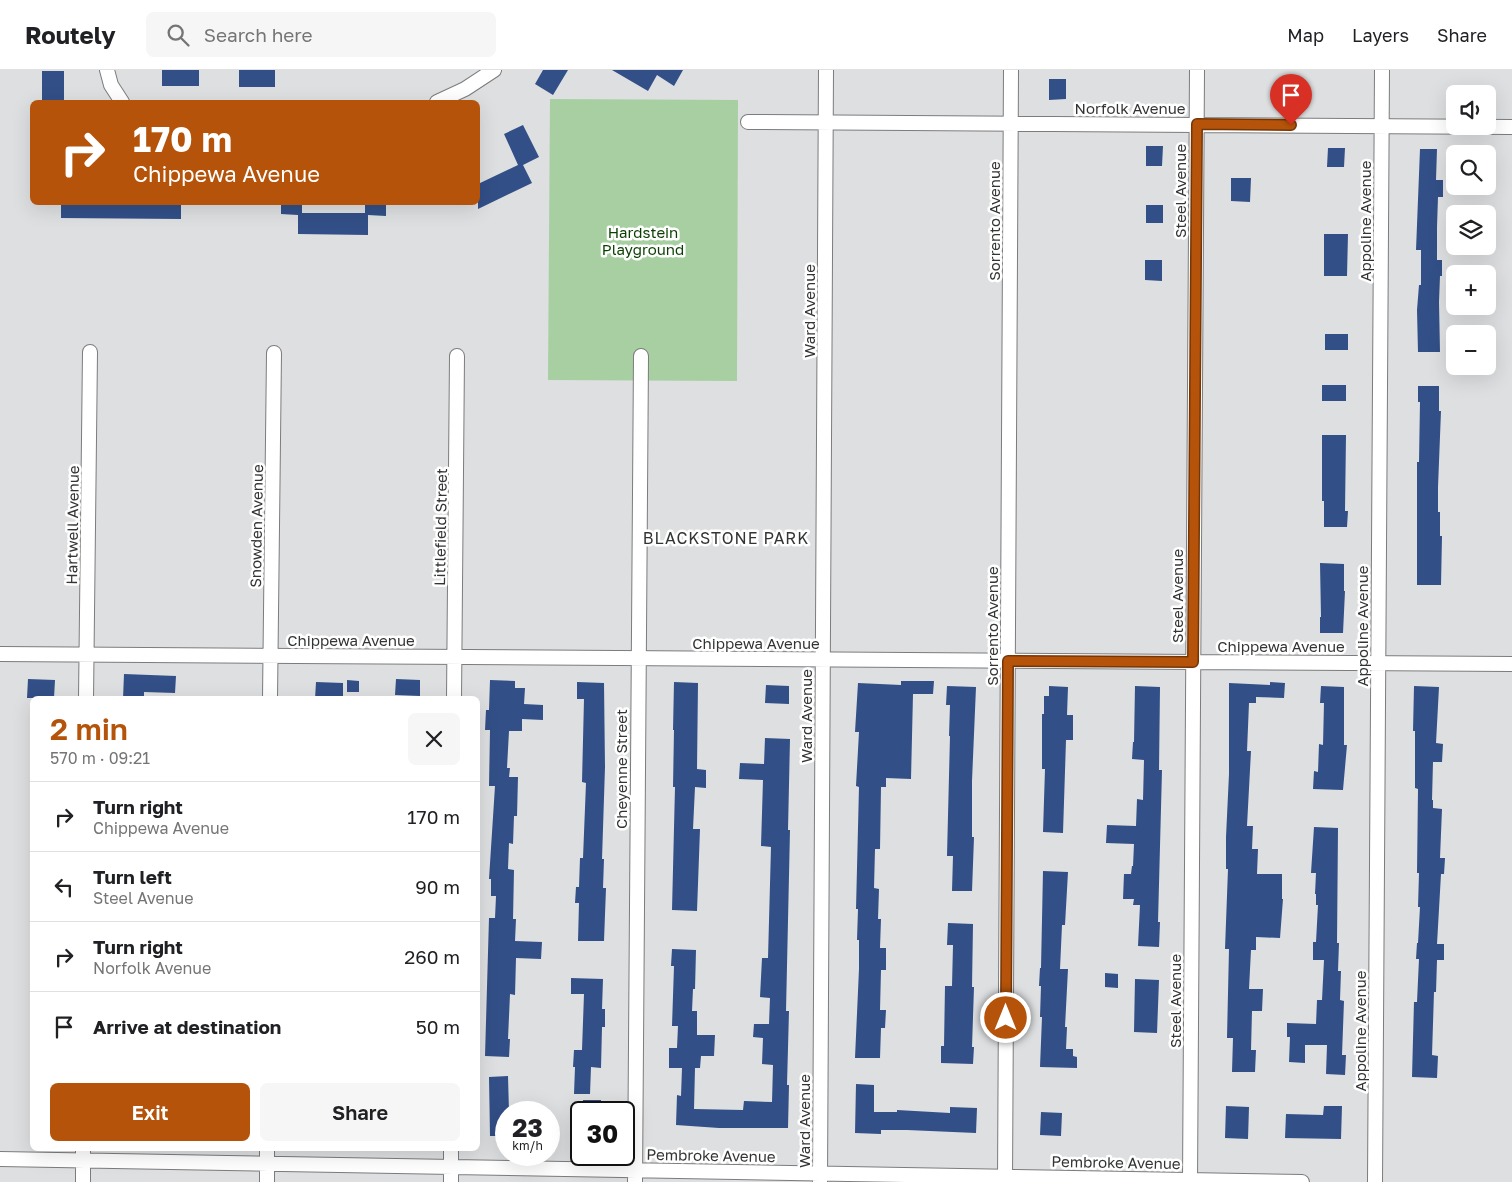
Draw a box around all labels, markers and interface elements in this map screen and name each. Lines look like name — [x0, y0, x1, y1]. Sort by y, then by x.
search box — [146, 12, 496, 57]
text: Routely — [25, 20, 116, 49]
icon: search — [164, 21, 192, 49]
text: Search here — [204, 23, 313, 46]
text: Map — [1287, 24, 1324, 46]
text: Layers — [1352, 24, 1409, 46]
text: Share — [1437, 24, 1487, 46]
pin — [1270, 74, 1312, 125]
icon: arrive — [1277, 81, 1305, 109]
map controls — [1446, 85, 1496, 375]
button: sound — [1446, 85, 1496, 135]
street label: Norfolk Avenue — [1075, 99, 1186, 117]
text: 170 m — [133, 118, 232, 160]
icon: right — [50, 120, 115, 185]
street label: Steel Avenue — [1171, 144, 1189, 238]
button: search — [1446, 145, 1496, 195]
text: Chippewa Avenue — [133, 160, 320, 187]
street label: Appoline Avenue — [1356, 160, 1374, 281]
street label: Sorrento Avenue — [985, 161, 1003, 281]
button: layers — [1446, 205, 1496, 255]
park label: Hardstein Playground — [602, 223, 684, 258]
street label: Ward Avenue — [800, 264, 818, 358]
button: + — [1446, 265, 1496, 315]
button: − — [1446, 325, 1496, 375]
street label: Snowden Avenue — [246, 464, 266, 588]
street label: Hartwell Avenue — [62, 465, 82, 585]
street label: Littlefield Street — [430, 468, 450, 586]
district label: BLACKSTONE PARK — [643, 528, 809, 548]
street label: Steel Avenue — [1168, 549, 1186, 643]
street label: Appoline Avenue — [1353, 565, 1371, 686]
street label: Sorrento Avenue — [983, 566, 1001, 686]
street label: Chippewa Avenue — [287, 631, 415, 649]
street label: Chippewa Avenue — [692, 634, 820, 652]
street label: Chippewa Avenue — [1217, 637, 1345, 655]
street label: Ward Avenue — [797, 669, 815, 763]
street label: Cheyenne Street — [612, 709, 630, 829]
text: 2 min — [50, 711, 128, 747]
button: close — [408, 713, 460, 765]
text: 570 m · 09:21 — [50, 748, 150, 768]
text: Turn right — [93, 795, 183, 818]
icon: right — [50, 803, 78, 831]
text: 170 m — [407, 805, 460, 828]
text: Chippewa Avenue — [93, 818, 229, 838]
text: Turn left — [93, 865, 172, 888]
icon: left — [50, 873, 78, 901]
text: 90 m — [415, 875, 460, 898]
text: Steel Avenue — [93, 888, 193, 908]
text: Turn right — [93, 935, 183, 958]
icon: right — [50, 943, 78, 971]
text: 260 m — [404, 945, 460, 968]
street label: Steel Avenue — [1166, 954, 1184, 1048]
text: Norfolk Avenue — [93, 958, 211, 978]
street label: Appoline Avenue — [1351, 970, 1369, 1091]
position arrow — [979, 991, 1031, 1043]
icon: arrive — [50, 1013, 78, 1041]
text: Arrive at destination — [93, 1015, 281, 1038]
text: 50 m — [416, 1015, 460, 1038]
street label: Ward Avenue — [795, 1074, 813, 1168]
button: Exit — [50, 1083, 250, 1141]
button: Share — [260, 1083, 460, 1141]
speed limit sign: 30 — [570, 1101, 635, 1166]
text: 23 — [512, 1112, 543, 1143]
text: km/h — [512, 1138, 543, 1153]
street label: Pembroke Avenue — [646, 1145, 776, 1165]
street label: Pembroke Avenue — [1051, 1152, 1181, 1172]

